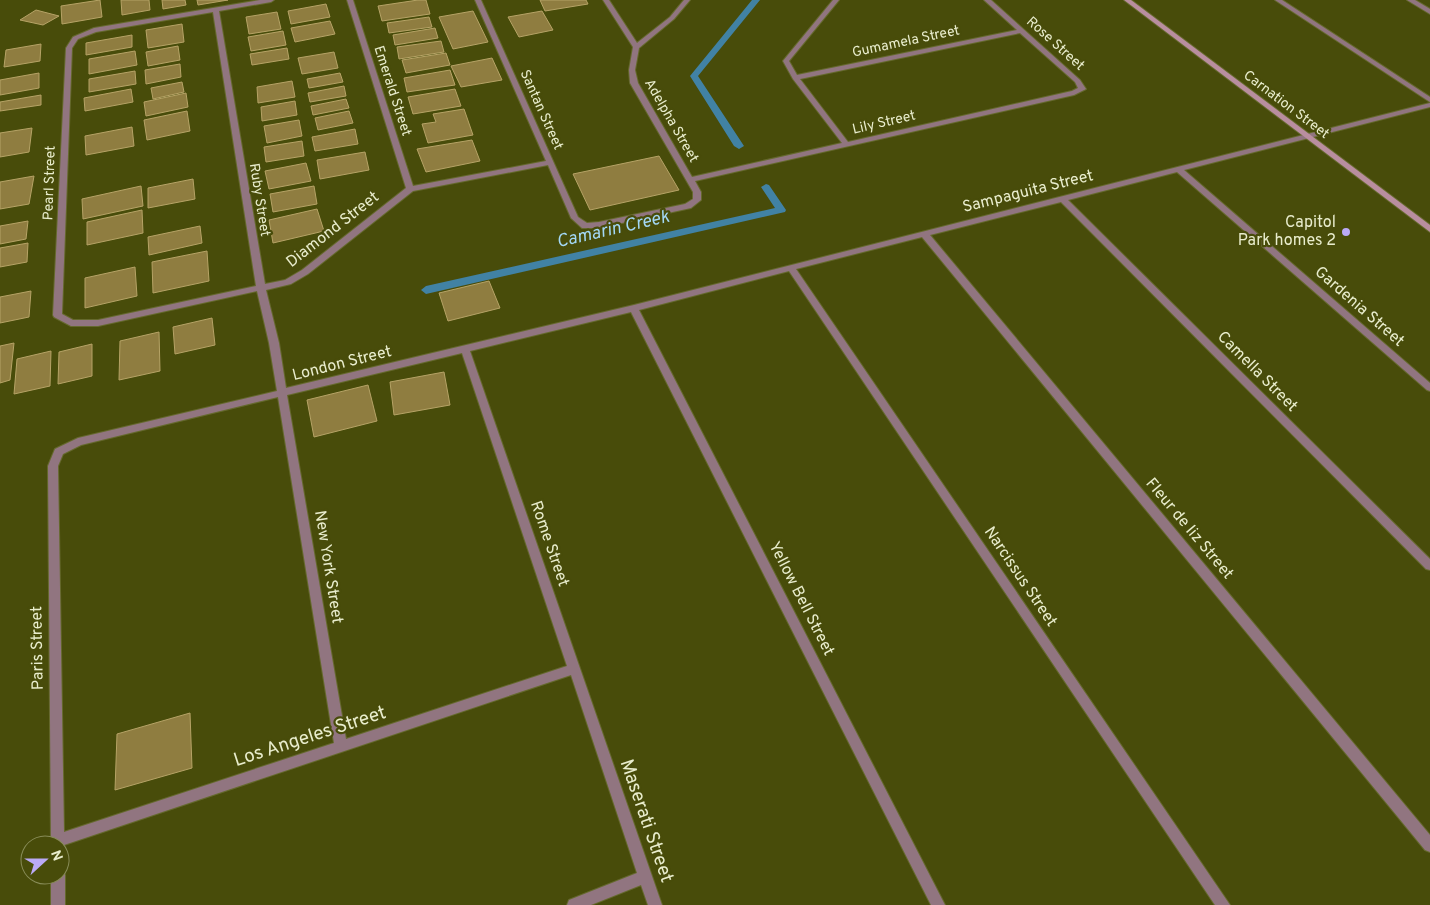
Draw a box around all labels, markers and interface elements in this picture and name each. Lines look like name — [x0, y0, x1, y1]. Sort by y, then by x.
street label: Rose Street — [1022, 13, 1088, 75]
street label: Gumamela Street — [851, 22, 961, 62]
street label: Emerald Street — [369, 44, 415, 138]
street label: Santan Street — [516, 67, 566, 153]
street label: Carnation Street — [1240, 67, 1332, 143]
street label: Adelpha Street — [640, 76, 702, 166]
street label: Lily Street — [851, 107, 917, 139]
street label: Pearl Street — [40, 145, 60, 221]
street label: Ruby Street — [245, 162, 273, 238]
street label: Sampaguita Street — [961, 166, 1095, 218]
street label: Diamond Street — [283, 188, 383, 272]
water label: Camarin Creek — [554, 206, 672, 254]
place label: Capitol Park homes 2 — [1238, 213, 1336, 251]
marker: Capitol Park homes 2 — [1340, 226, 1352, 238]
street label: Gardenia Street — [1310, 263, 1408, 351]
street label: Camella Street — [1212, 327, 1302, 417]
street label: London Street — [290, 342, 394, 386]
street label: Fleur de liz Street — [1141, 474, 1237, 584]
street label: Rome Street — [525, 499, 573, 589]
street label: New York Street — [309, 509, 347, 625]
street label: Narcissus Street — [979, 523, 1061, 631]
street label: Yellow Bell Street — [764, 539, 838, 659]
street label: Paris Street — [27, 606, 49, 690]
street label: Los Angeles Street — [231, 701, 389, 773]
street label: Maserati Street — [614, 756, 678, 886]
north arrow — [20, 835, 70, 885]
text: N — [46, 848, 65, 864]

